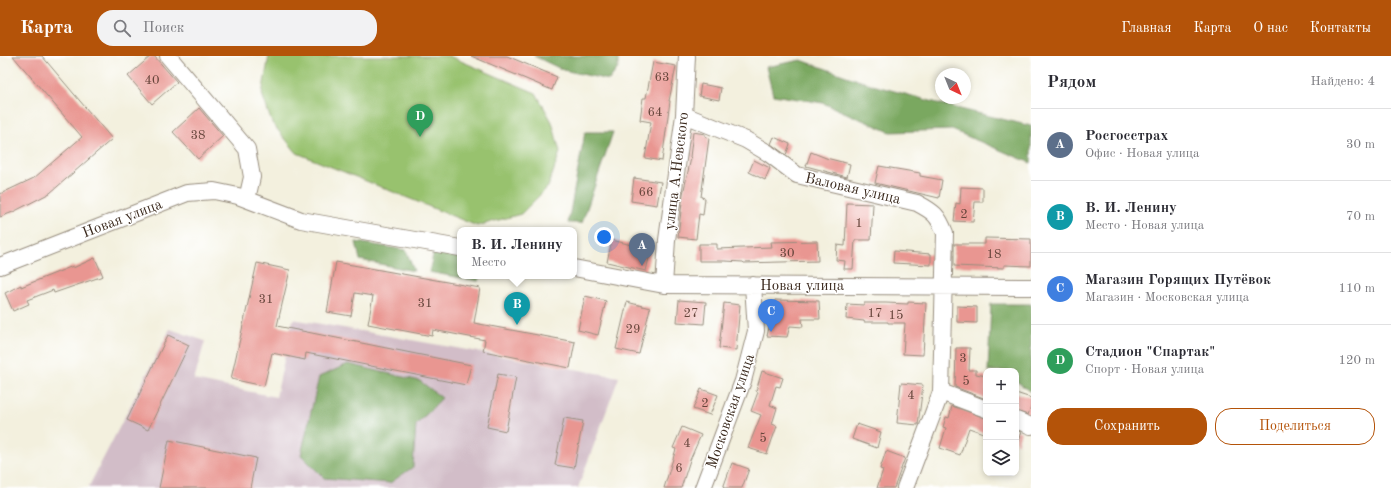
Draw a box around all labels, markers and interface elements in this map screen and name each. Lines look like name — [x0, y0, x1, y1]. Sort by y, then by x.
search box — [97, 10, 377, 46]
icon: search — [111, 17, 133, 39]
text: Карта — [20, 19, 73, 38]
text: Поиск — [143, 21, 184, 36]
text: Главная — [1121, 21, 1171, 35]
text: Карта — [1193, 21, 1231, 35]
text: О нас — [1253, 21, 1288, 35]
text: Контакты — [1310, 21, 1371, 35]
north arrow — [935, 68, 971, 104]
house number: 63 — [654, 71, 670, 84]
house number: 40 — [144, 74, 160, 87]
text: Рядом — [1047, 74, 1096, 91]
text: Найдено: 4 — [1311, 75, 1375, 88]
pin: D — [407, 104, 433, 137]
house number: 64 — [647, 106, 663, 119]
street label: улица А.Невского — [663, 111, 692, 231]
house number: 38 — [190, 129, 206, 142]
text: Росгосстрах — [1085, 129, 1168, 144]
text: A — [1055, 138, 1065, 151]
text: 30 m — [1346, 138, 1375, 151]
text: Офис · Новая улица — [1085, 147, 1199, 160]
street label: Валовая улица — [803, 171, 903, 208]
house number: 66 — [638, 186, 654, 199]
street label: Новая улица — [81, 197, 165, 241]
text: В. И. Ленину — [1085, 201, 1177, 216]
house number: 2 — [960, 208, 968, 221]
text: B — [1055, 210, 1065, 223]
text: 70 m — [1346, 210, 1375, 223]
house number: 1 — [855, 217, 863, 230]
text: Место · Новая улица — [1085, 219, 1204, 232]
popup — [457, 227, 577, 279]
your location — [594, 227, 614, 247]
pin: A — [629, 233, 655, 266]
text: В. И. Ленину — [471, 238, 563, 253]
house number: 30 — [779, 247, 795, 260]
house number: 18 — [986, 248, 1002, 261]
text: Место — [471, 256, 506, 269]
text: Магазин Горящих Путёвок — [1085, 273, 1271, 288]
street label: Новая улица — [760, 279, 845, 294]
text: C — [1056, 282, 1064, 295]
text: 110 m — [1338, 282, 1375, 295]
text: Магазин · Московская улица — [1085, 291, 1249, 304]
pin: B — [504, 292, 530, 325]
house number: 31 — [258, 293, 274, 306]
house number: 31 — [417, 297, 433, 310]
pin: C — [758, 299, 784, 332]
house number: 27 — [683, 307, 699, 320]
house number: 17 — [867, 307, 883, 320]
house number: 15 — [888, 309, 904, 322]
house number: 29 — [625, 323, 641, 336]
text: Стадион "Спартак" — [1085, 345, 1215, 360]
street label: Московская улица — [705, 351, 758, 471]
house number: 3 — [959, 352, 967, 365]
text: D — [1055, 354, 1065, 367]
text: 120 m — [1338, 354, 1375, 367]
text: Спорт · Новая улица — [1085, 363, 1204, 376]
map controls — [983, 368, 1019, 476]
button: + — [983, 368, 1019, 404]
house number: 5 — [962, 375, 970, 388]
house number: 4 — [907, 389, 915, 402]
house number: 2 — [701, 397, 709, 410]
button: − — [983, 404, 1019, 440]
button: Сохранить — [1047, 408, 1207, 445]
button: Поделиться — [1215, 408, 1375, 445]
house number: 5 — [759, 432, 767, 445]
house number: 4 — [683, 437, 691, 450]
button: layers — [983, 440, 1019, 476]
house number: 6 — [675, 462, 683, 475]

